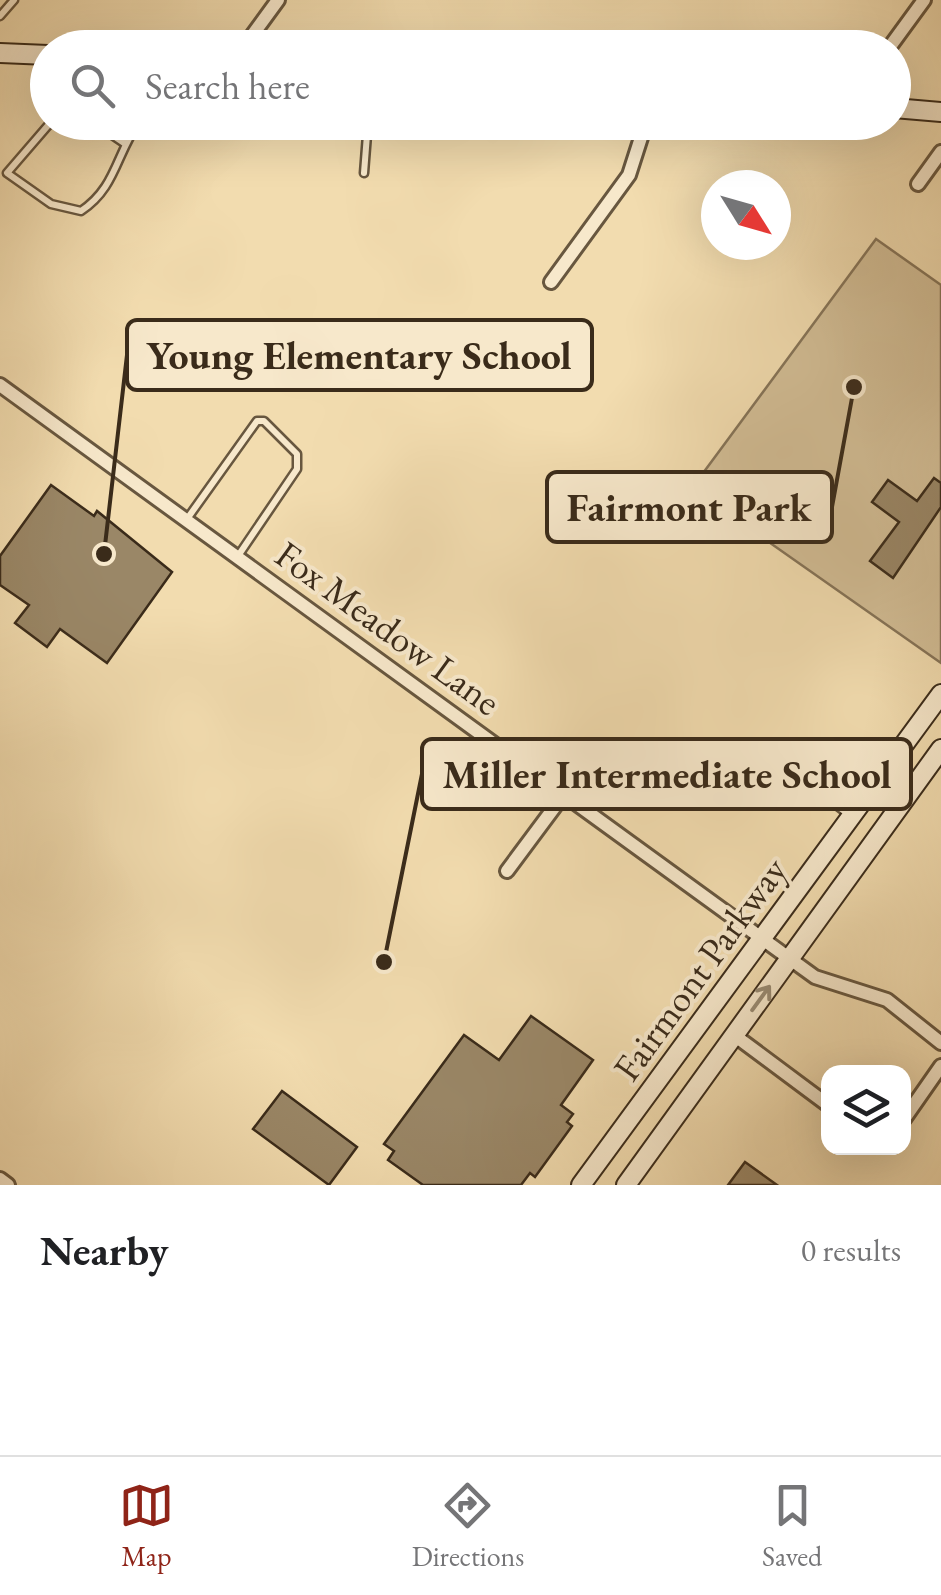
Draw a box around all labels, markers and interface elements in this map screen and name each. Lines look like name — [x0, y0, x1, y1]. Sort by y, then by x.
search box — [30, 30, 911, 140]
icon: search — [65, 58, 120, 113]
text: Search here — [145, 61, 310, 110]
north arrow — [701, 170, 791, 260]
callout: Young Elementary School — [127, 320, 592, 390]
text: Young Elementary School — [146, 329, 572, 381]
callout: Fairmont Park — [547, 472, 832, 542]
text: Fairmont Park — [567, 481, 813, 533]
street label: Fox Meadow Lane — [266, 529, 511, 726]
callout: Miller Intermediate School — [422, 739, 911, 809]
text: Miller Intermediate School — [442, 748, 892, 800]
street label: Fairmont Parkway — [602, 847, 798, 1090]
one-way arrow — [750, 985, 771, 1012]
map controls — [821, 1065, 911, 1155]
button: layers — [821, 1065, 911, 1155]
text: Nearby — [40, 1223, 169, 1278]
text: 0 results — [801, 1229, 901, 1271]
tab: Map — [119, 1478, 174, 1574]
tab: Directions — [412, 1478, 524, 1574]
tab: Saved — [762, 1478, 822, 1574]

